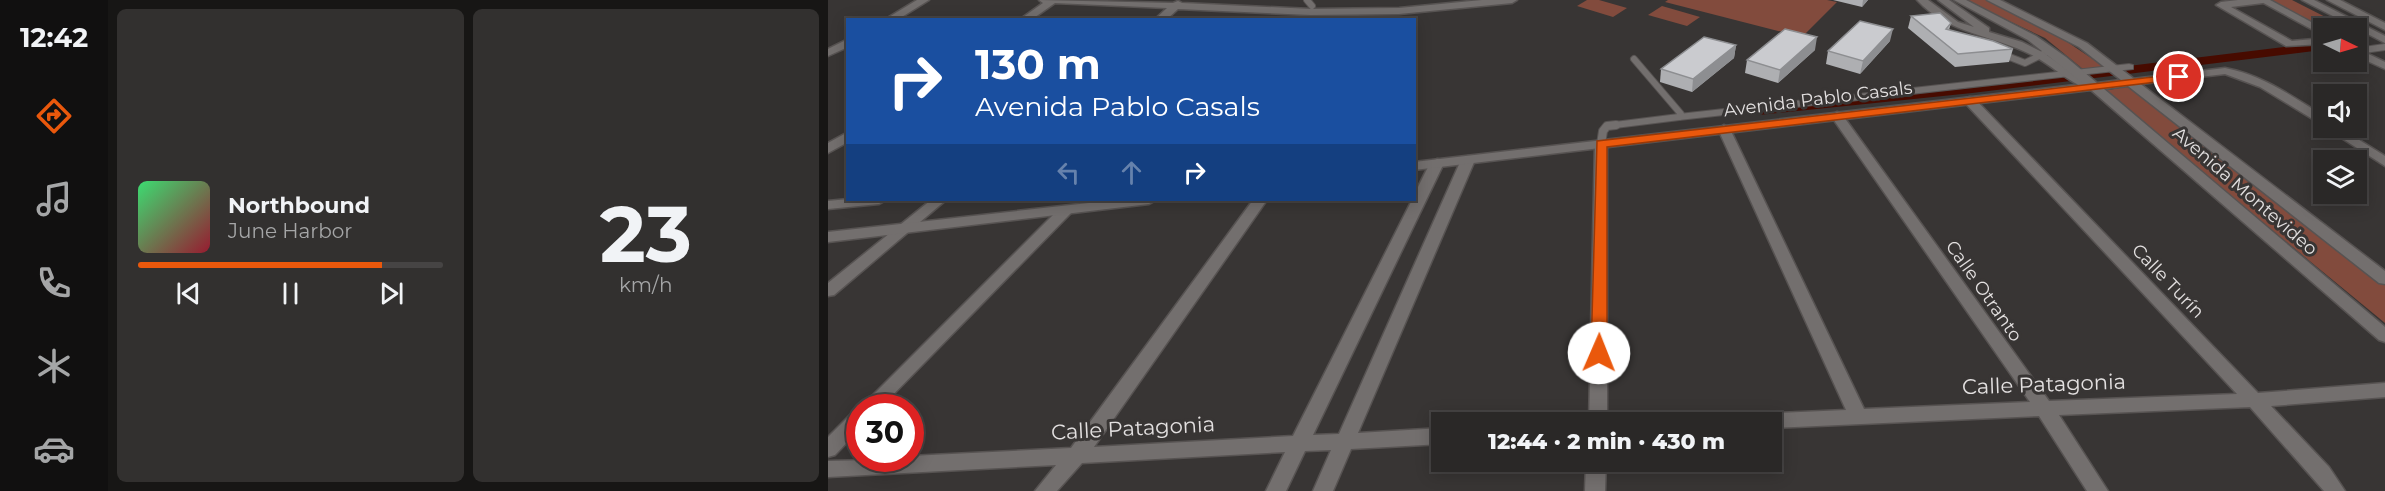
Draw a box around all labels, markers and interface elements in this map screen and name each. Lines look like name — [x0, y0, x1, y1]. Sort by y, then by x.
north arrow — [2313, 18, 2367, 72]
map controls — [2313, 18, 2367, 204]
text: 12:42 — [20, 21, 88, 54]
text: 130 m — [975, 38, 1101, 90]
icon: right — [876, 42, 954, 120]
pin — [2153, 51, 2204, 102]
icon: arrive — [2162, 60, 2195, 93]
street label: Avenida Pablo Casals — [1722, 76, 1914, 121]
button: sound — [2313, 84, 2367, 138]
text: Avenida Pablo Casals — [975, 90, 1260, 123]
icon: directions — [33, 95, 75, 137]
street label: Avenida Montevideo — [2168, 122, 2322, 260]
button: layers — [2313, 150, 2367, 204]
icon: left — [1052, 156, 1085, 189]
icon: ahead — [1115, 156, 1148, 189]
icon: right — [1178, 156, 1211, 189]
icon: music — [33, 178, 75, 220]
text: 23 — [600, 186, 692, 282]
text: Northbound — [228, 192, 370, 219]
text: June Harbor — [228, 219, 352, 243]
street label: Calle Otranto — [1941, 236, 2027, 346]
street label: Calle Turín — [2127, 239, 2209, 323]
icon: phone — [33, 262, 75, 304]
text: km/h — [619, 273, 672, 297]
icon: previous — [172, 277, 205, 310]
icon: pause — [274, 277, 307, 310]
icon: next — [375, 277, 408, 310]
position arrow — [1567, 321, 1631, 385]
icon: climate — [33, 345, 75, 387]
street label: Calle Patagonia — [1962, 369, 2126, 399]
speed limit sign: 30 — [846, 394, 924, 472]
street label: Calle Patagonia — [1050, 411, 1216, 445]
icon: car — [33, 428, 75, 470]
text: 12:44 · 2 min · 430 m — [1488, 428, 1725, 455]

